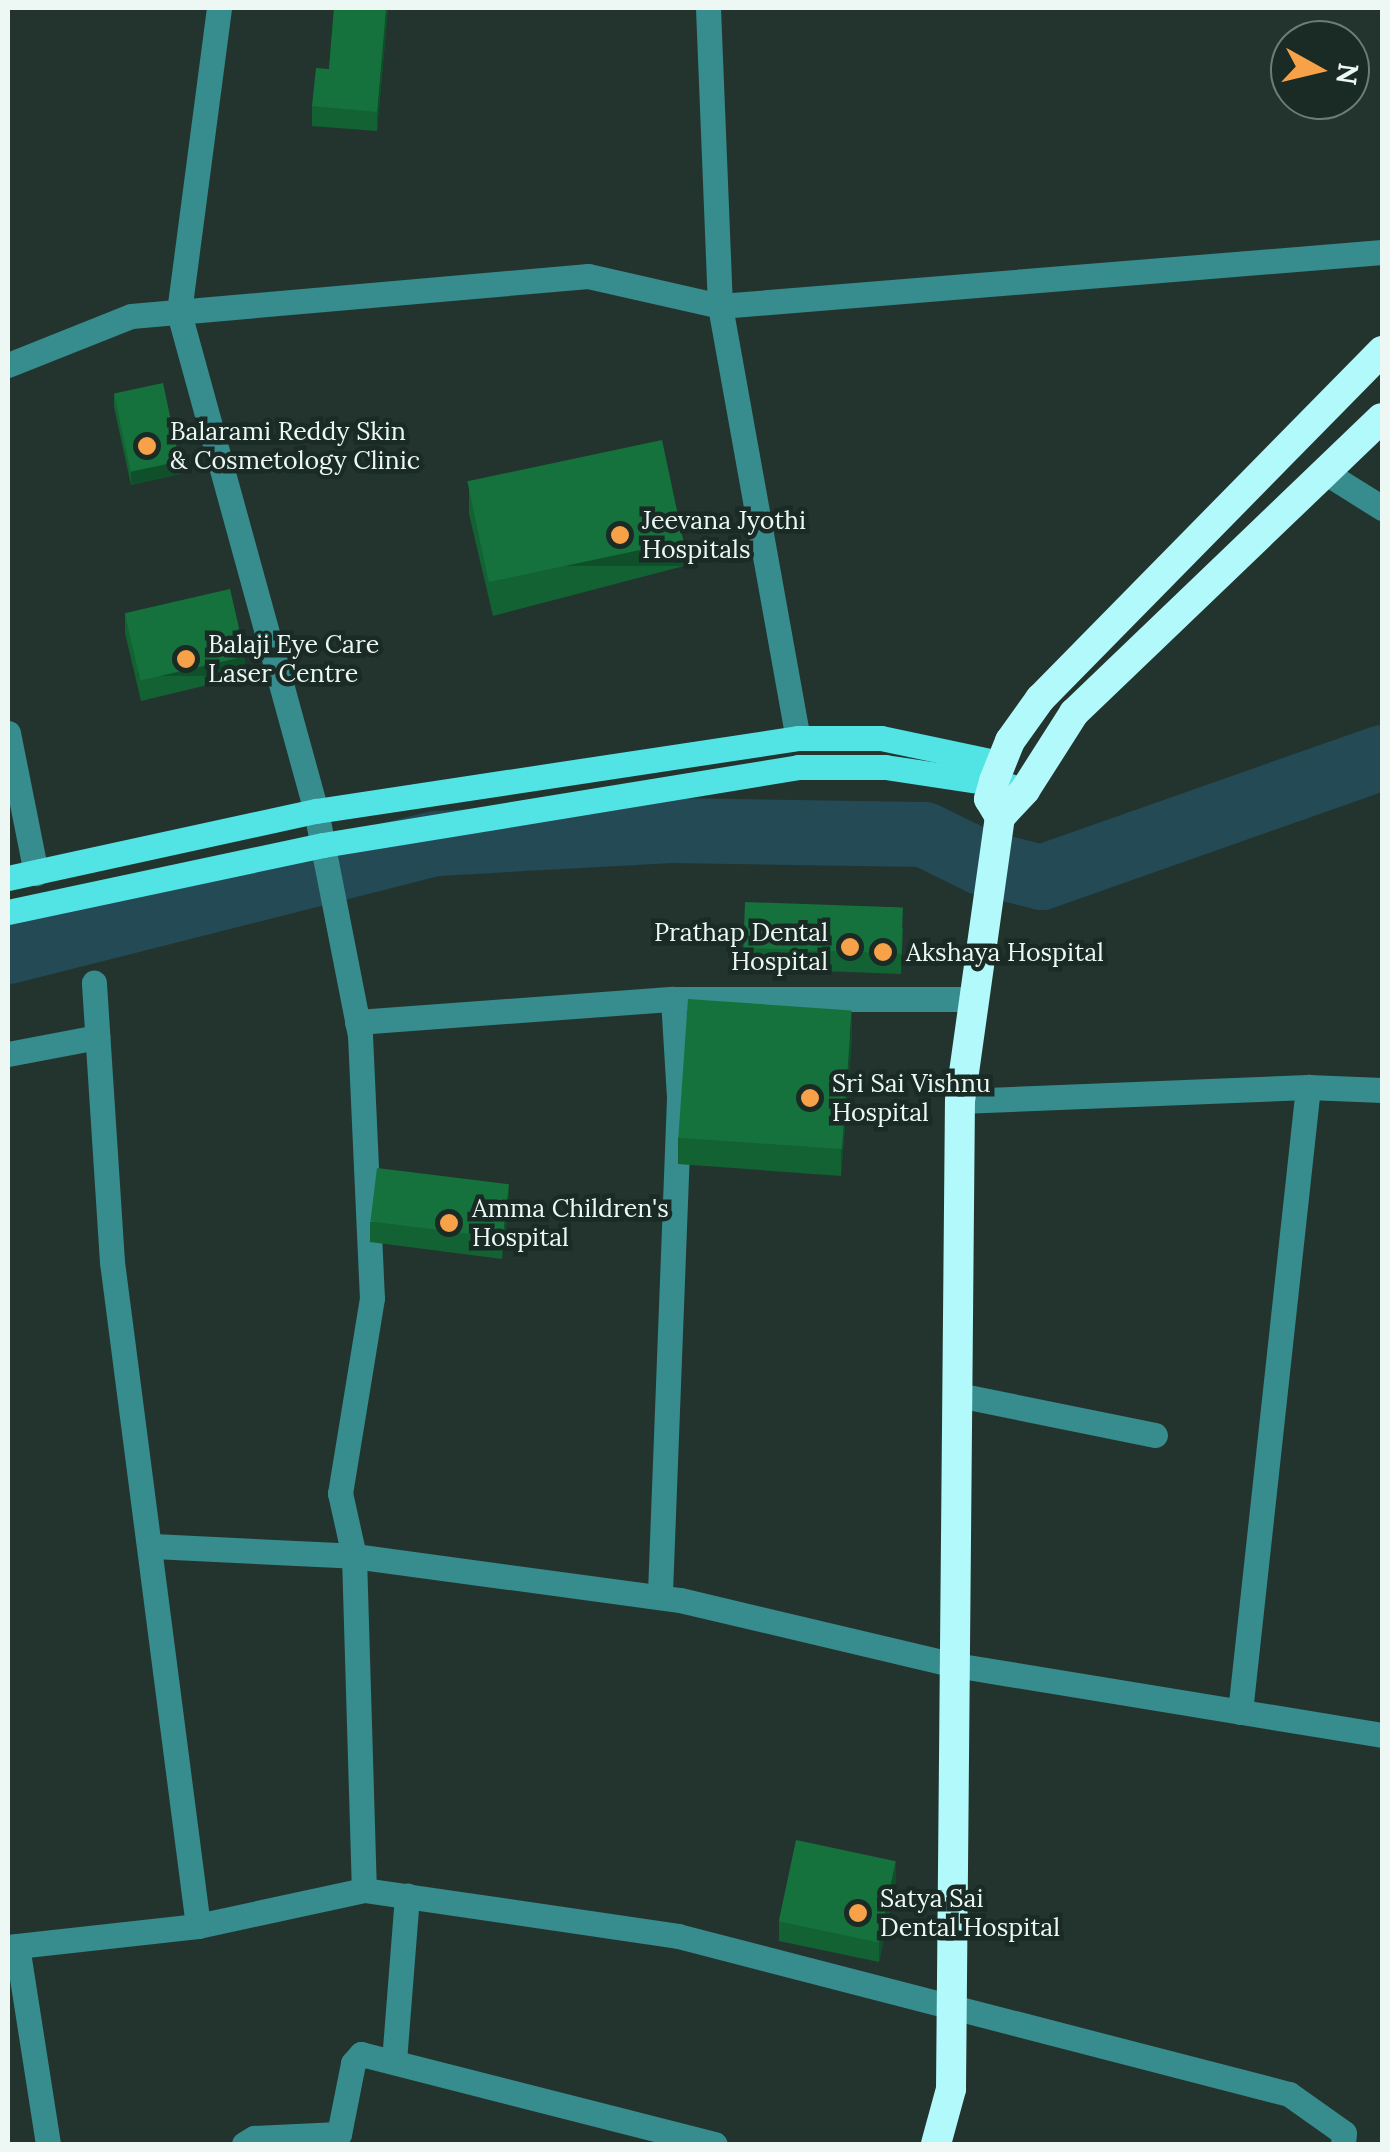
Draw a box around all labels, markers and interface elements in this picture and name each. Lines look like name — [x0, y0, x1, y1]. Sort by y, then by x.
north arrow — [1270, 20, 1370, 120]
text: N — [1328, 61, 1367, 87]
place label: Balarami Reddy Skin & Cosmetology Clinic — [170, 417, 420, 476]
marker: Balarami Reddy Skin & Cosmetology Clinic — [134, 433, 160, 459]
place label: Jeevana Jyothi Hospitals — [642, 506, 806, 565]
marker: Jeevana Jyothi Hospitals — [607, 522, 633, 548]
place label: Balaji Eye Care Laser Centre — [208, 630, 379, 689]
marker: Balaji Eye Care Laser Centre — [173, 646, 199, 672]
place label: Prathap Dental Hospital — [654, 918, 828, 977]
marker: Prathap Dental Hospital — [837, 934, 863, 960]
place label: Akshaya Hospital — [906, 937, 1104, 967]
marker: Akshaya Hospital — [870, 939, 896, 965]
place label: Sri Sai Vishnu Hospital — [832, 1069, 991, 1128]
marker: Sri Sai Vishnu Hospital — [797, 1085, 823, 1111]
place label: Amma Children's Hospital — [472, 1194, 669, 1253]
marker: Amma Children's Hospital — [436, 1210, 462, 1236]
place label: Satya Sai Dental Hospital — [880, 1884, 1060, 1943]
marker: Satya Sai Dental Hospital — [845, 1900, 871, 1926]

